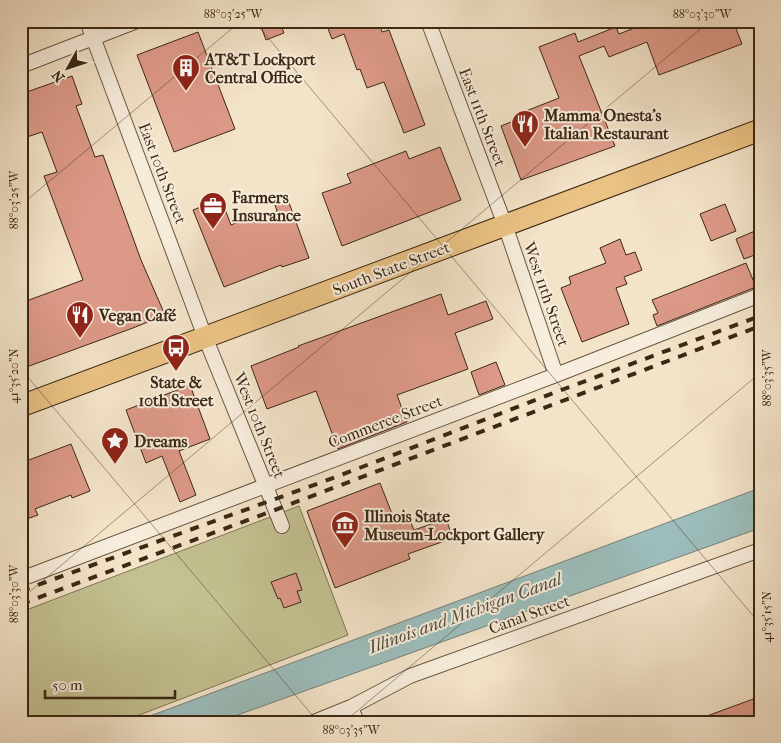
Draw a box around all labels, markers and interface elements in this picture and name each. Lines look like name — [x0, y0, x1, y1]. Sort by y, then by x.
text: 88°03'25"W — [204, 7, 263, 21]
text: 88°03'30"W — [673, 7, 732, 21]
north arrow — [42, 42, 92, 92]
place label: AT&T Lockport Central Office — [204, 50, 316, 87]
building icon: AT&T Lockport Central Office — [171, 53, 201, 92]
street label: East 11th Street — [455, 65, 510, 169]
text: N — [48, 66, 68, 86]
place label: Mamma Onesta's Italian Restaurant — [543, 106, 669, 143]
restaurant icon: Mamma Onesta's Italian Restaurant — [510, 109, 540, 148]
street label: East 10th Street — [134, 120, 191, 227]
text: 88°03'25"W — [7, 170, 21, 229]
place label: Farmers Insurance — [231, 188, 301, 225]
office icon: Farmers Insurance — [198, 191, 228, 230]
street label: South State Street — [330, 237, 453, 300]
street label: West 11th Street — [519, 238, 573, 349]
restaurant icon: Vegan Café — [65, 300, 95, 339]
place label: Vegan Café — [98, 306, 176, 326]
bus stop icon: State & 10th Street — [161, 333, 191, 372]
text: 88°03'35"W — [760, 348, 774, 407]
text: 41°35'20"N — [7, 349, 21, 403]
street label: West 10th Street — [229, 369, 290, 481]
place label: State & 10th Street — [139, 373, 214, 410]
street label: Commerce Street — [325, 391, 445, 452]
place icon: Dreams — [100, 426, 130, 465]
place label: Dreams — [134, 432, 188, 451]
place label: Illinois State Museum-Lockport Gallery — [363, 507, 546, 545]
museum icon: Illinois State Museum-Lockport Gallery — [330, 510, 360, 549]
text: 88°03'30"W — [7, 564, 21, 623]
water label: Illinois and Michigan Canal — [365, 568, 567, 659]
street label: Canal Street — [486, 591, 573, 638]
text: 41°35'15"N — [760, 591, 774, 643]
scale bar — [45, 668, 175, 700]
text: 50 m — [52, 676, 83, 694]
text: 88°03'35"W — [322, 723, 381, 737]

